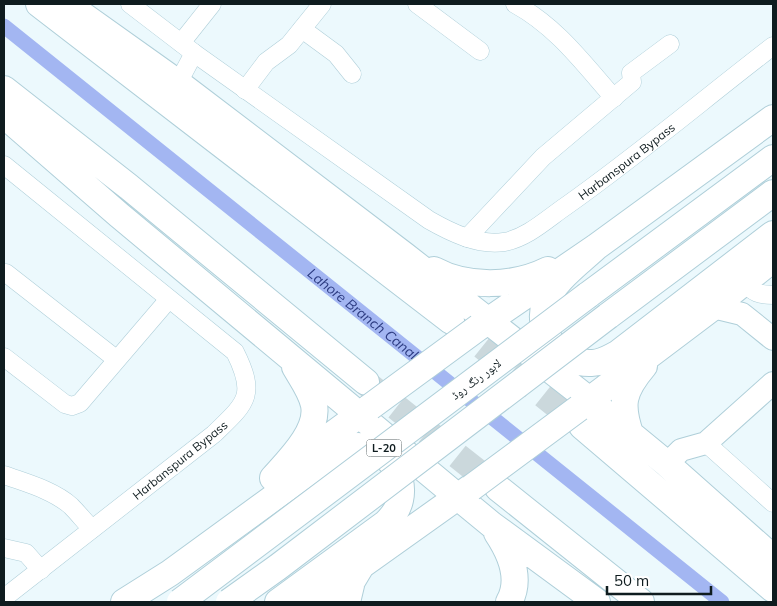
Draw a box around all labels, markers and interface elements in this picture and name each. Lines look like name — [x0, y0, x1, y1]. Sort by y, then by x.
street label: Harbanspura Bypass — [575, 119, 678, 203]
water label: Lahore Branch Canal — [304, 264, 422, 364]
street label: لاہور رنگ روڈ — [448, 355, 504, 403]
street label: Harbanspura Bypass — [130, 417, 230, 503]
road number: L-20 — [366, 439, 402, 456]
scale bar — [607, 564, 711, 596]
text: 50 m — [614, 571, 649, 590]

